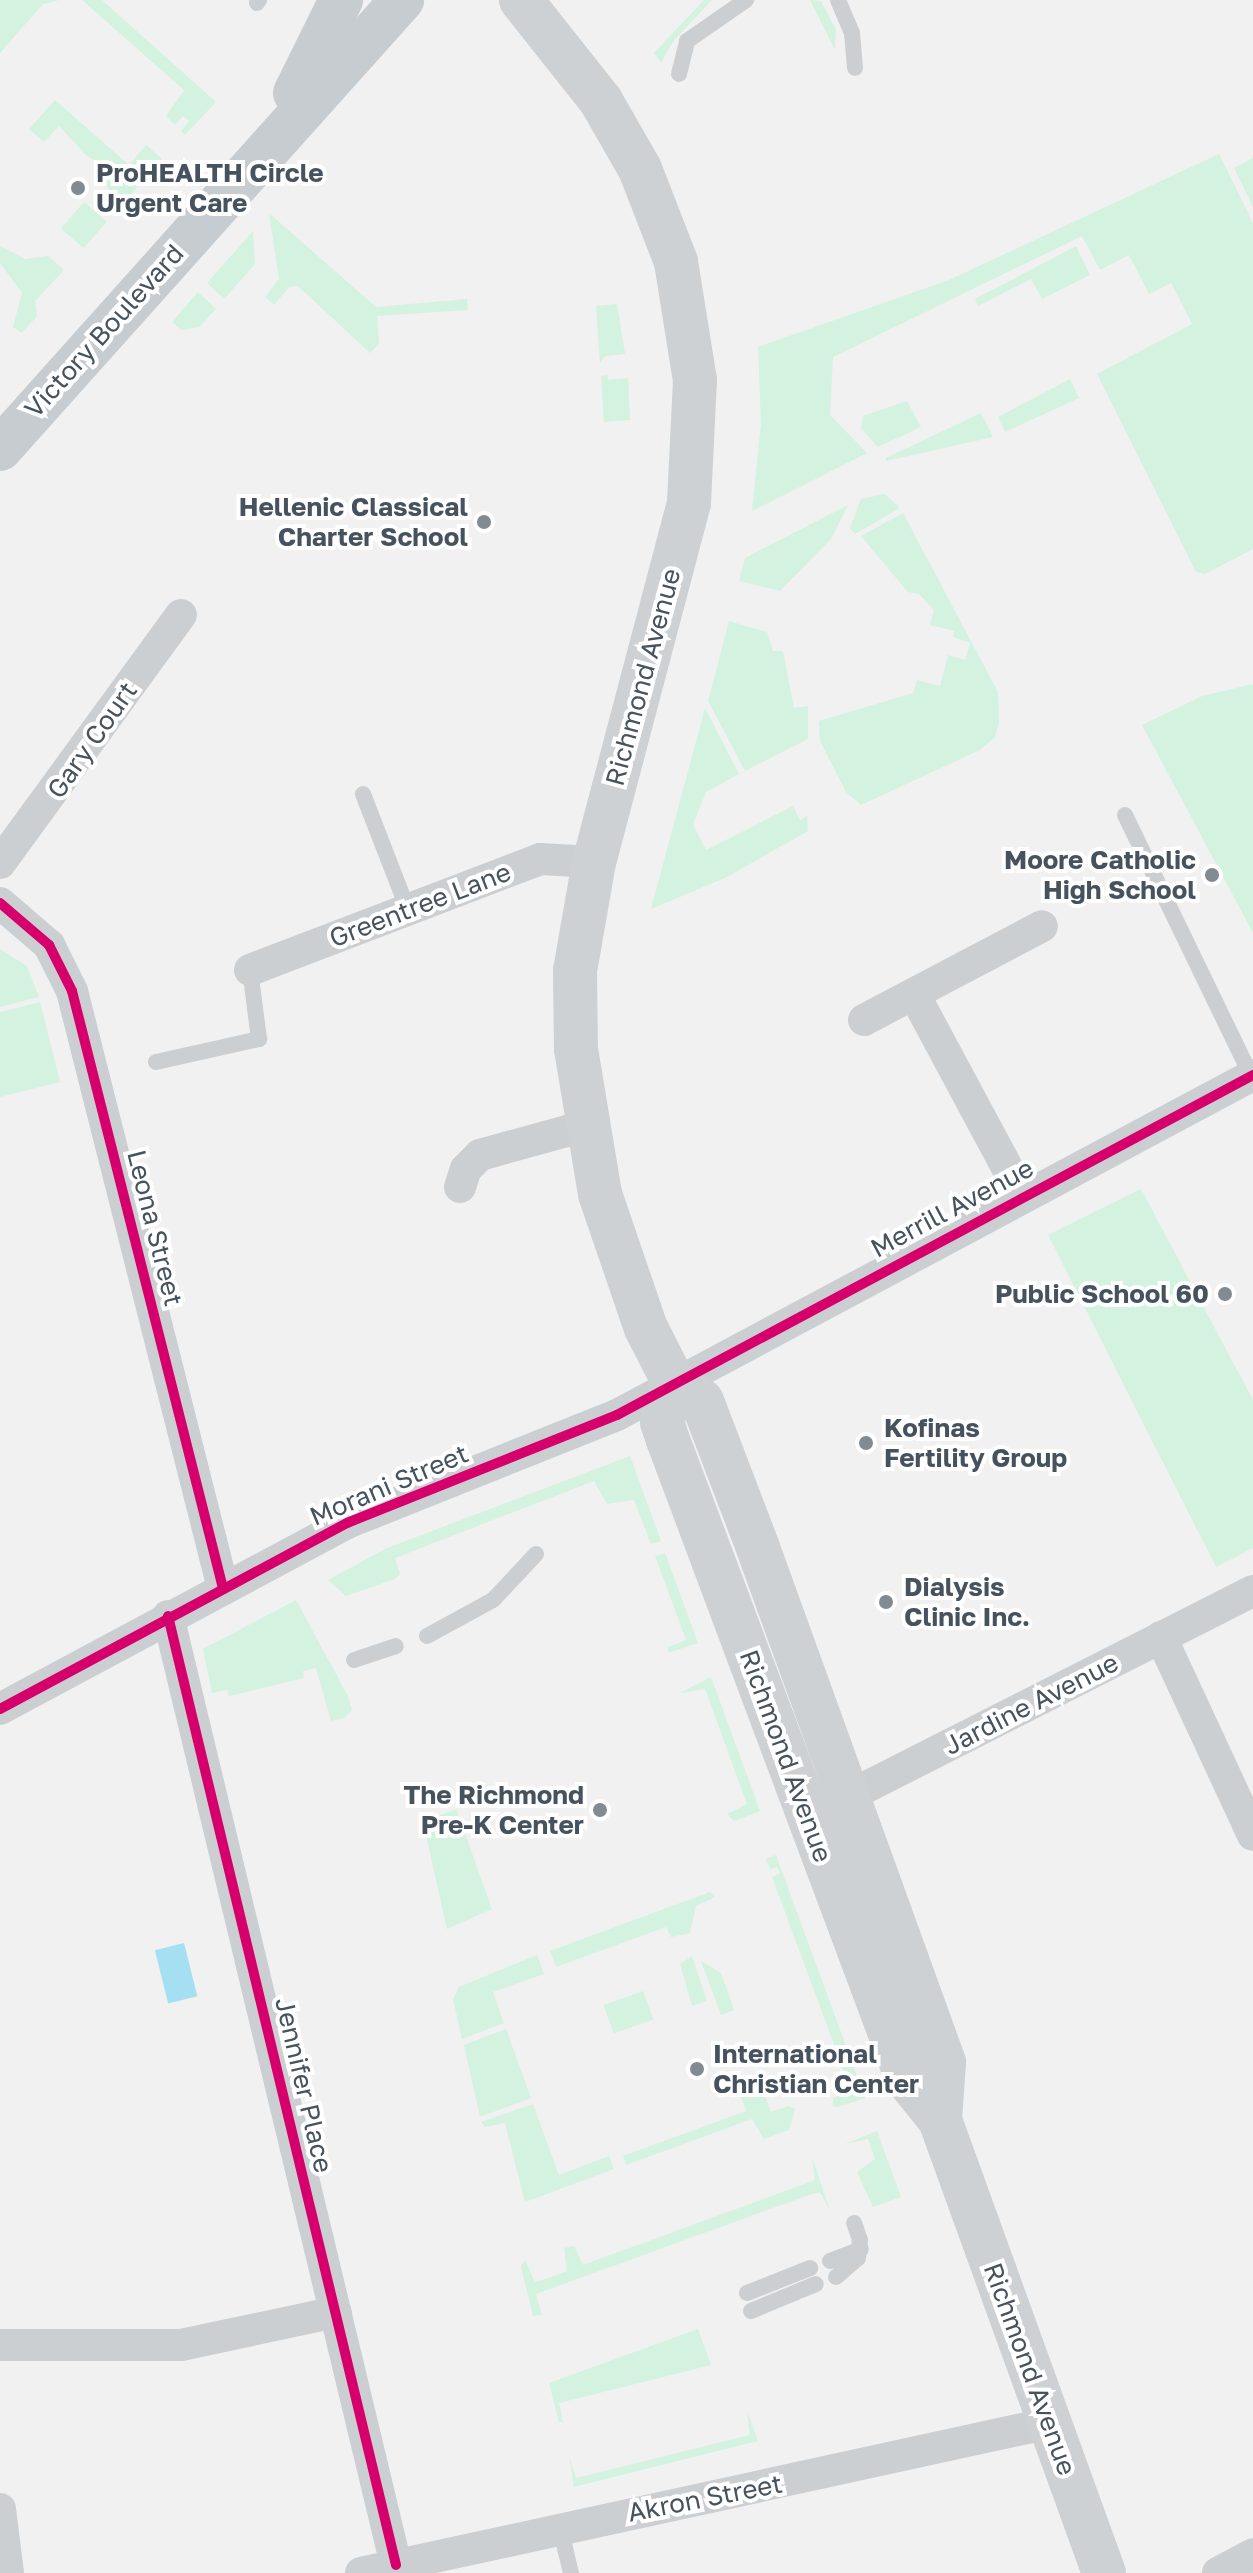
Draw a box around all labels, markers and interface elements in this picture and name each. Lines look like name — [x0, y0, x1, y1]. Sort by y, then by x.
place label: ProHEALTH Circle Urgent Care — [96, 157, 324, 218]
marker: ProHEALTH Circle Urgent Care — [67, 177, 89, 199]
street label: Victory Boulevard — [18, 238, 190, 424]
place label: Hellenic Classical Charter School — [239, 491, 468, 552]
marker: Hellenic Classical Charter School — [475, 513, 493, 531]
street label: Richmond Avenue — [599, 565, 687, 789]
street label: Gary Court — [40, 676, 144, 804]
place label: Moore Catholic High School — [1004, 844, 1196, 906]
street label: Greentree Lane — [325, 856, 515, 954]
marker: Moore Catholic High School — [1203, 866, 1221, 884]
street label: Leona Street — [121, 1147, 189, 1309]
street label: Merrill Avenue — [865, 1152, 1039, 1264]
place label: Public School 60 — [995, 1278, 1209, 1310]
marker: Public School 60 — [1216, 1285, 1234, 1303]
place label: Kofinas Fertility Group — [884, 1412, 1067, 1474]
marker: Kofinas Fertility Group — [855, 1432, 877, 1454]
street label: Morani Street — [305, 1438, 473, 1532]
place label: Dialysis Clinic Inc. — [904, 1571, 1030, 1632]
marker: Dialysis Clinic Inc. — [875, 1591, 897, 1613]
street label: Richmond Avenue — [733, 1646, 839, 1866]
street label: Jardine Avenue — [939, 1647, 1123, 1761]
place label: The Richmond Pre-K Center — [404, 1779, 584, 1840]
marker: The Richmond Pre-K Center — [591, 1801, 609, 1819]
street label: Jennifer Place — [269, 1994, 339, 2176]
place label: International Christian Center — [713, 2038, 919, 2100]
marker: International Christian Center — [688, 2060, 706, 2078]
street label: Richmond Avenue — [977, 2259, 1083, 2479]
street label: Akron Street — [625, 2468, 785, 2528]

